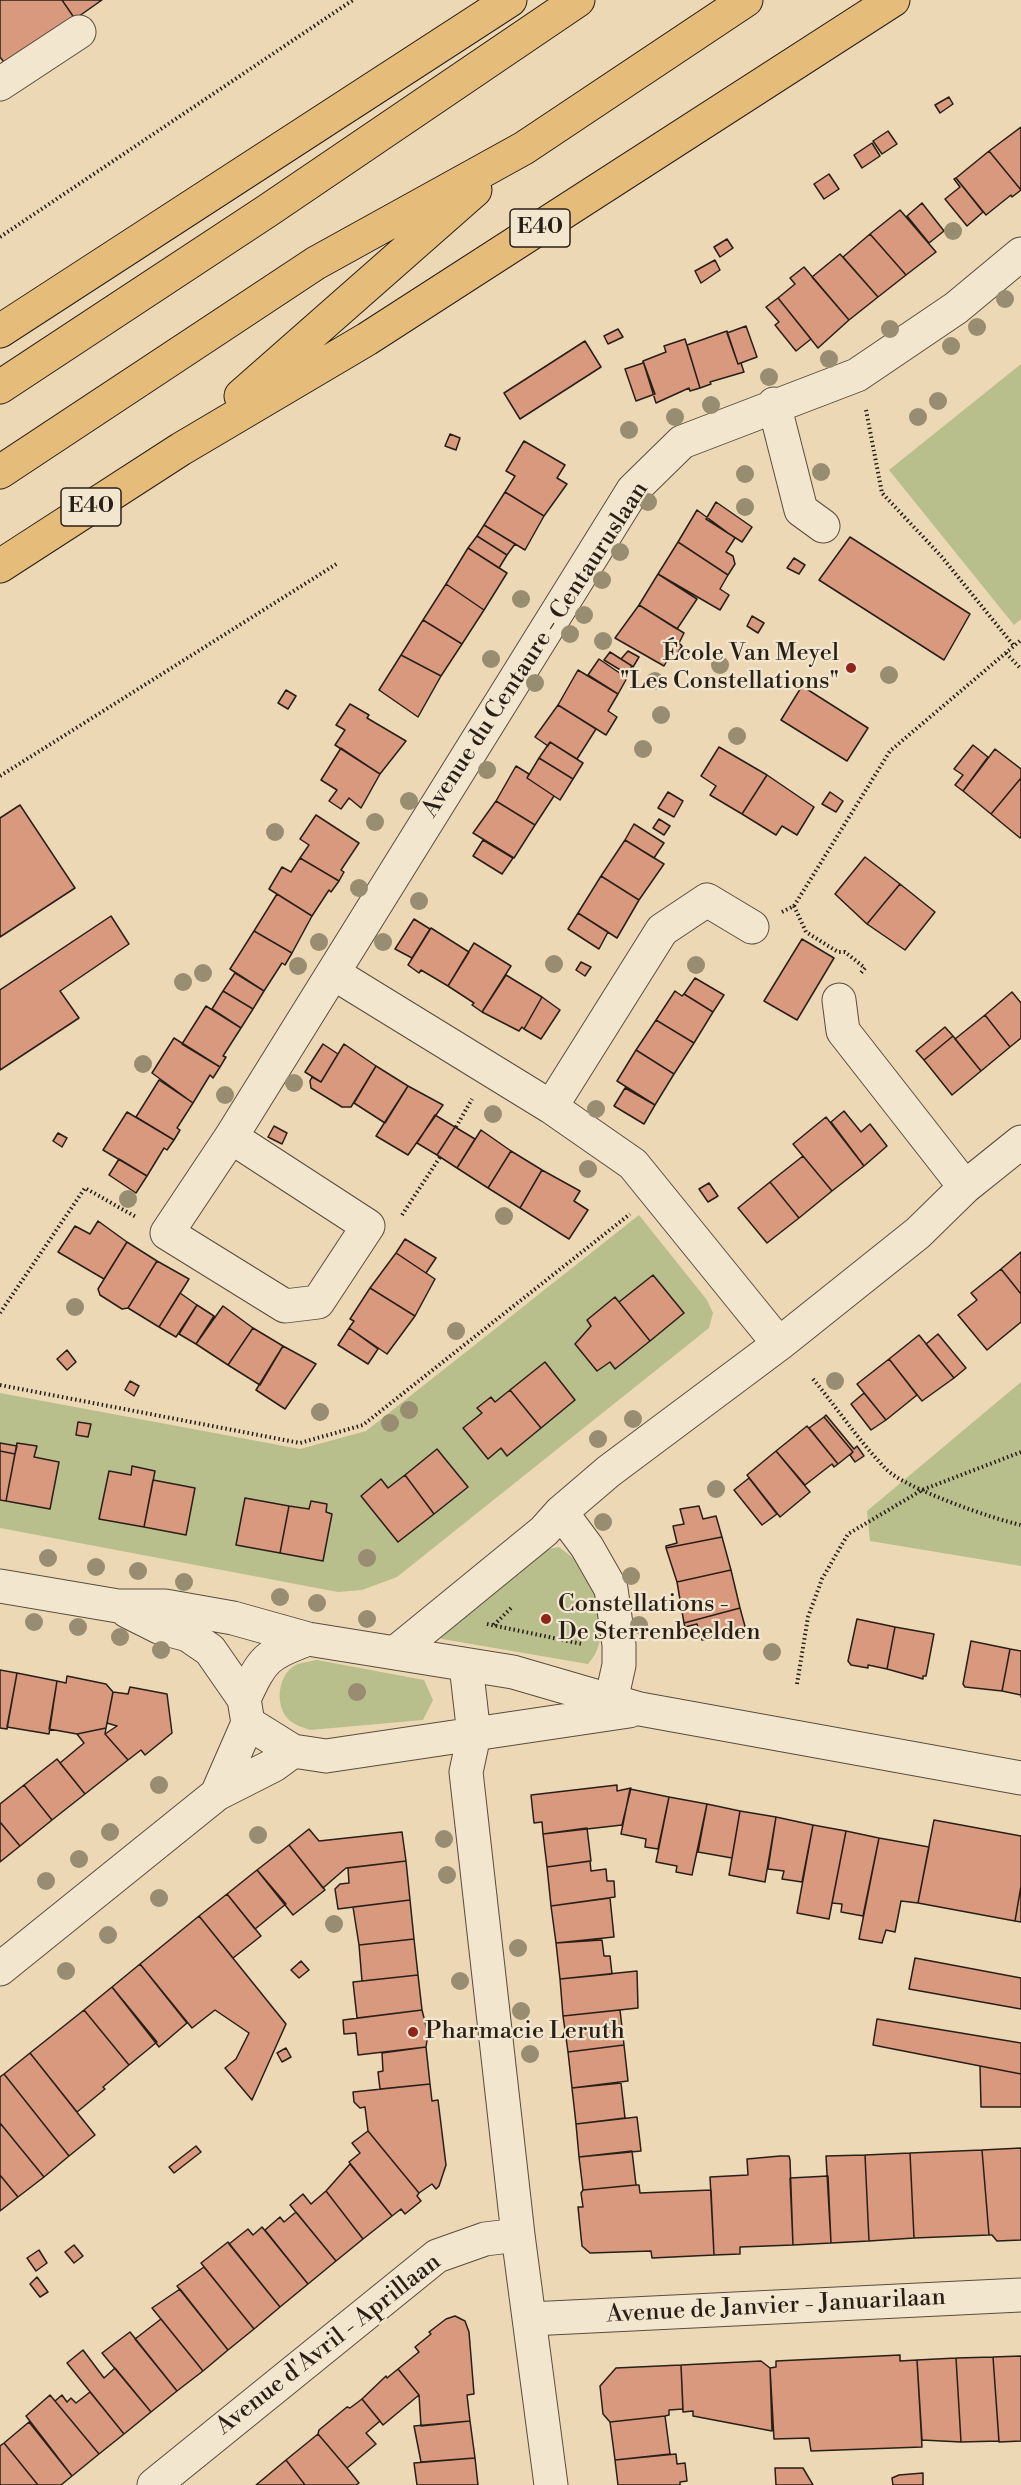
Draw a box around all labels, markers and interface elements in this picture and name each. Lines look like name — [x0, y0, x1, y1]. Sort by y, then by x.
road number: E40 — [510, 209, 570, 247]
street label: Avenue du Centaure - Centauruslaan — [417, 477, 655, 823]
road number: E40 — [61, 488, 121, 526]
place label: École Van Meyel "Les Constellations" — [620, 640, 839, 696]
marker: École Van Meyel "Les Constellations" — [844, 661, 858, 675]
place label: Constellations - De Sterrenbeelden — [558, 1591, 760, 1647]
marker: Constellations - De Sterrenbeelden — [539, 1612, 553, 1626]
place label: Pharmacie Leruth — [425, 2018, 625, 2046]
marker: Pharmacie Leruth — [406, 2025, 420, 2039]
street label: Avenue d'Avril - Aprillaan — [211, 2248, 447, 2442]
street label: Avenue de Janvier - Januarilaan — [606, 2284, 946, 2330]

